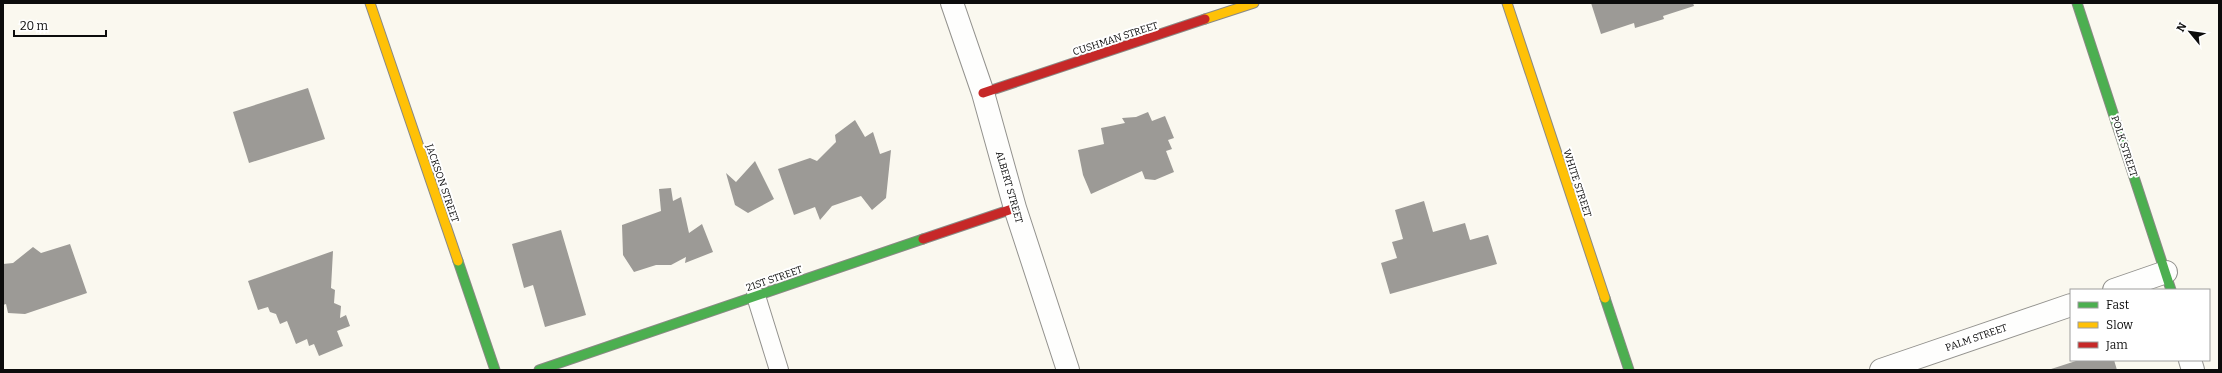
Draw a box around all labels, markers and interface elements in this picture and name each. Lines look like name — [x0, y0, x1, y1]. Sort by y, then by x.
scale bar — [14, 12, 106, 38]
north arrow — [2170, 12, 2210, 52]
text: 20 m — [20, 19, 49, 33]
street label: CUSHMAN STREET — [1071, 19, 1160, 58]
text: N — [2174, 20, 2190, 34]
street label: POLK STREET — [2109, 114, 2140, 179]
street label: JACKSON STREET — [423, 142, 461, 224]
street label: WHITE STREET — [1560, 148, 1594, 219]
street label: ALBERT STREET — [993, 150, 1025, 225]
street label: 21ST STREET — [745, 264, 804, 294]
legend — [2070, 289, 2210, 361]
text: Fast — [2106, 298, 2130, 312]
text: Slow — [2106, 318, 2133, 332]
street label: PALM STREET — [1944, 322, 2009, 354]
text: Jam — [2105, 338, 2128, 352]

